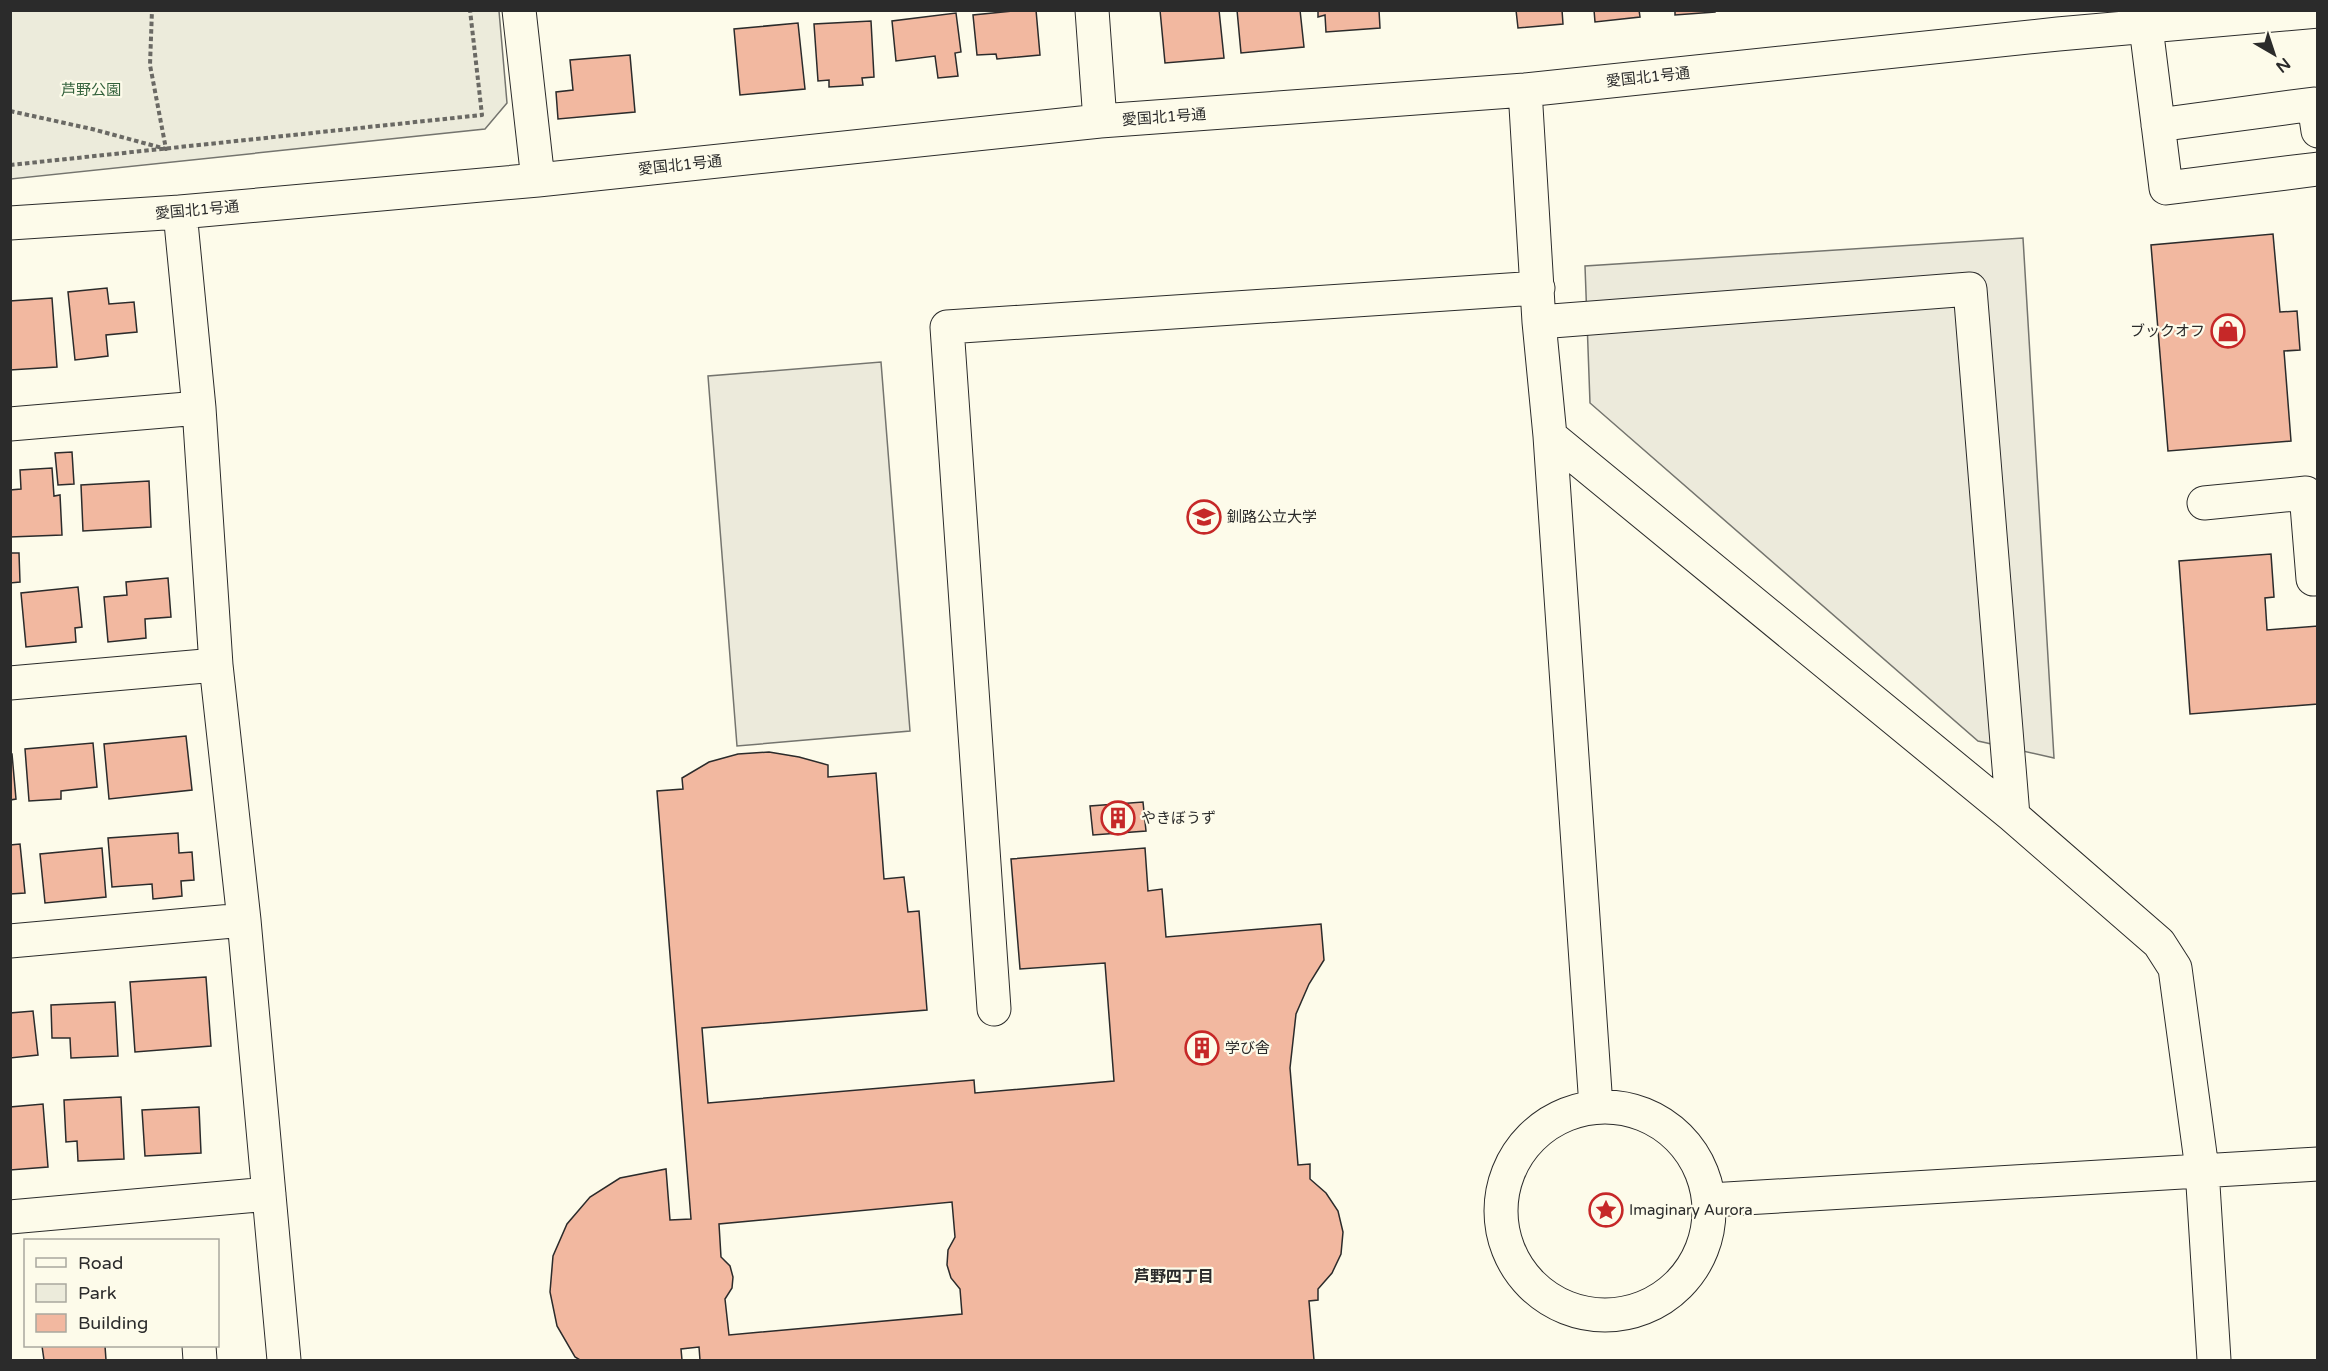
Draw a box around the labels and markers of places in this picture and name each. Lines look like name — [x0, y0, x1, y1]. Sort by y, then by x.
shop icon: ブックオフ — [2210, 313, 2246, 349]
place label: ブックオフ — [2130, 322, 2205, 340]
school or university icon: 釧路公立大学 — [1186, 499, 1222, 535]
place label: 釧路公立大学 — [1227, 508, 1317, 526]
building icon: やきぼうず — [1100, 800, 1136, 836]
place label: やきぼうず — [1141, 809, 1216, 827]
building icon: 学び舎 — [1184, 1030, 1220, 1066]
place label: 学び舎 — [1225, 1039, 1270, 1057]
place icon: Imaginary Aurora — [1588, 1192, 1624, 1228]
place label: Imaginary Aurora — [1629, 1201, 1753, 1219]

